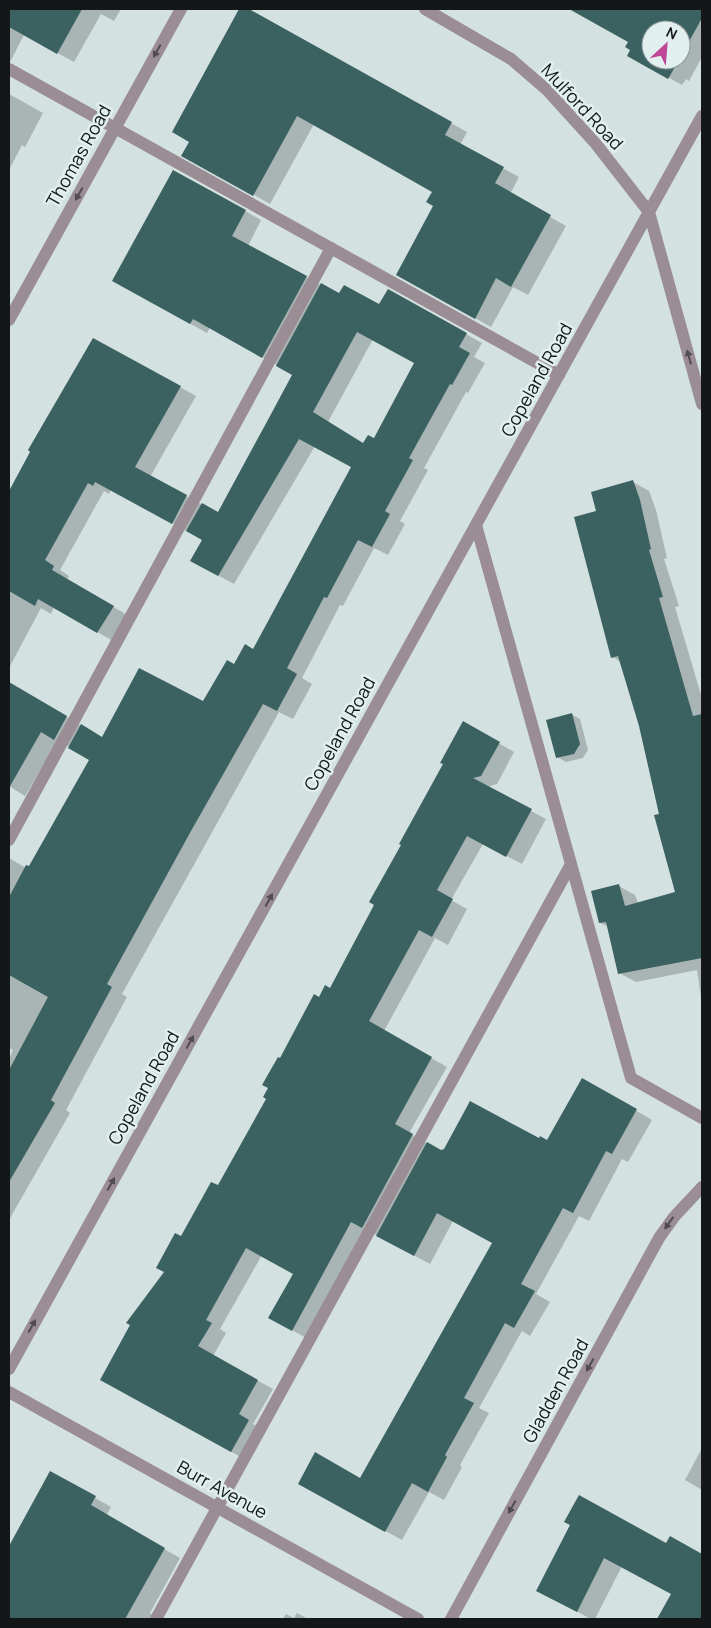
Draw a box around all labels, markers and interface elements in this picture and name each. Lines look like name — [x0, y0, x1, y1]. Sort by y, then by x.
north arrow — [641, 20, 691, 70]
text: N — [663, 22, 681, 44]
one-way arrow — [153, 44, 161, 59]
street label: Mulford Road — [536, 58, 629, 155]
street label: Thomas Road — [40, 100, 116, 211]
one-way arrow — [74, 187, 83, 200]
street label: Copeland Road — [495, 318, 577, 441]
one-way arrow — [685, 350, 693, 365]
street label: Copeland Road — [298, 672, 380, 795]
one-way arrow — [264, 893, 273, 906]
street label: Copeland Road — [102, 1026, 184, 1149]
one-way arrow — [186, 1034, 194, 1049]
one-way arrow — [107, 1177, 115, 1191]
one-way arrow — [664, 1216, 674, 1230]
one-way arrow — [28, 1319, 37, 1333]
street label: Gladden Road — [517, 1334, 594, 1447]
one-way arrow — [586, 1357, 594, 1372]
street label: Burr Avenue — [173, 1454, 272, 1524]
one-way arrow — [508, 1500, 516, 1515]

